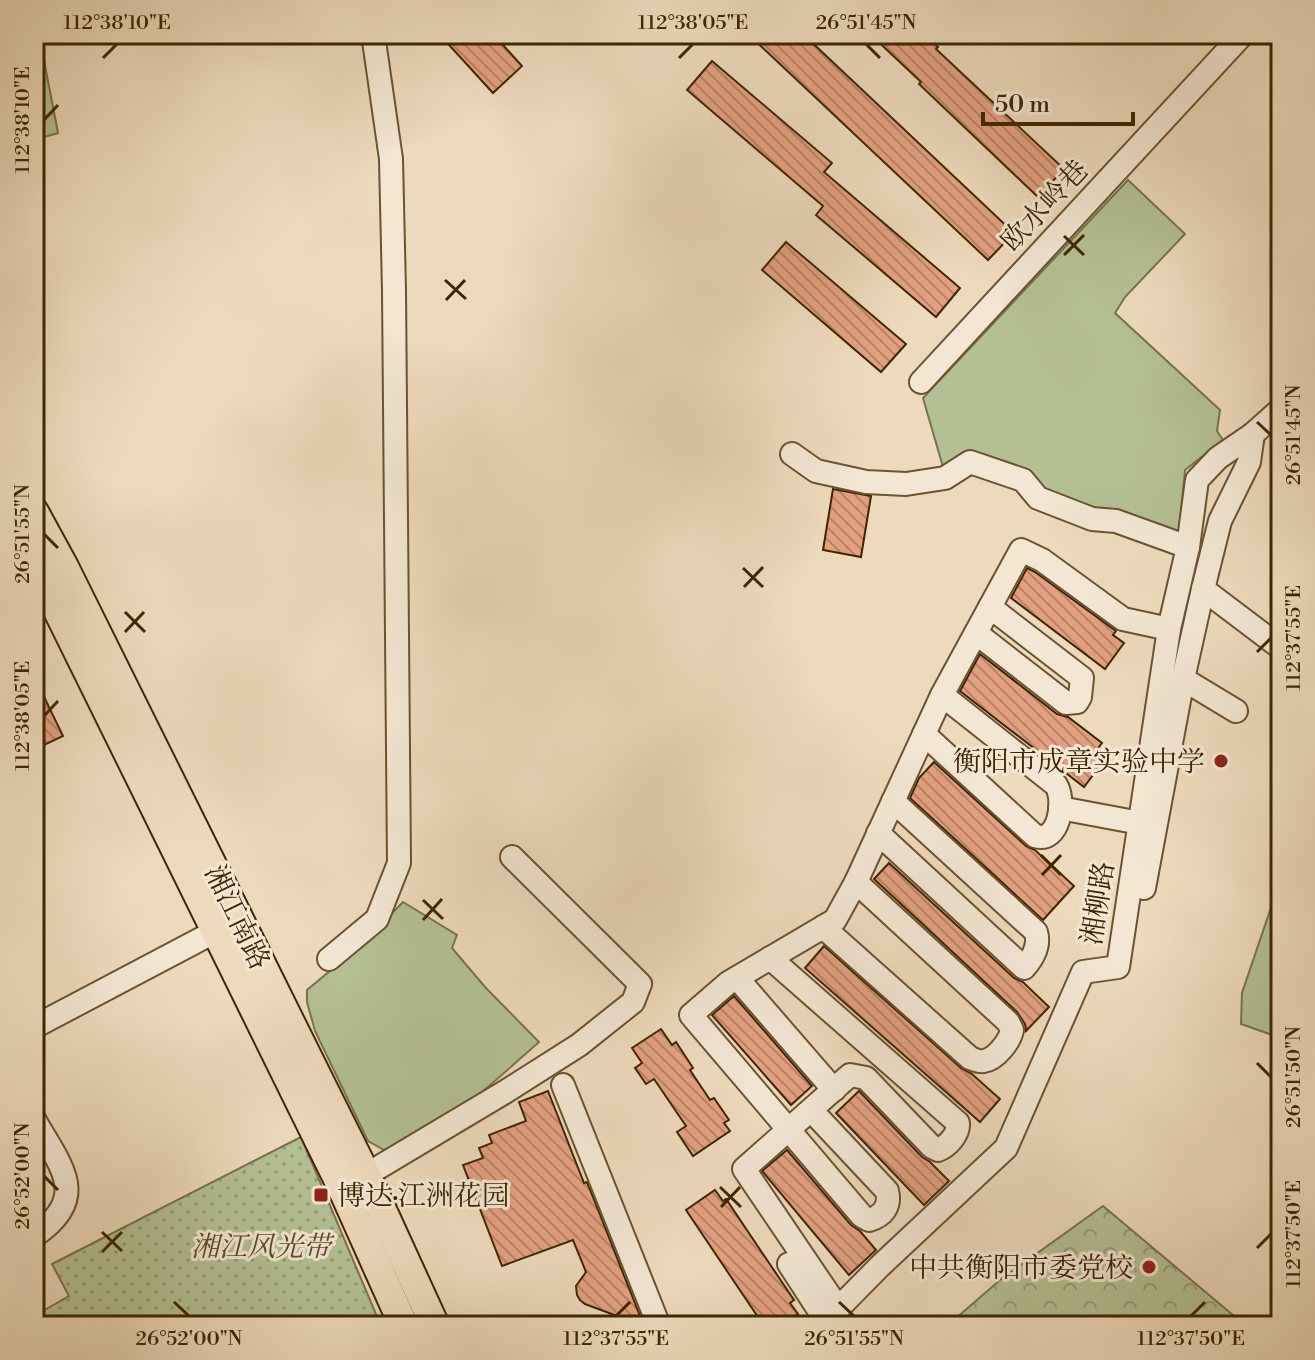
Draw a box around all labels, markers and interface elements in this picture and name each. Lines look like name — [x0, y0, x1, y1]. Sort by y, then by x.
text: 112°38'10"E — [63, 11, 171, 36]
text: 112°38'05"E — [638, 11, 748, 36]
text: 26°51'45"N — [816, 11, 916, 36]
text: 112°38'10"E — [11, 66, 36, 174]
scale bar — [983, 76, 1133, 126]
text: 50 m — [995, 90, 1050, 120]
street label: 欧水岭巷 — [994, 153, 1096, 259]
text: 26°51'45"N — [1282, 385, 1307, 485]
text: 26°51'55"N — [11, 484, 36, 584]
text: 112°37'55"E — [1282, 585, 1307, 691]
text: 112°38'05"E — [11, 661, 36, 771]
place label: 衡阳市成章实验中学 — [953, 745, 1205, 780]
marker: 衡阳市成章实验中学 — [1212, 752, 1230, 770]
street label: 湘柳路 — [1075, 859, 1122, 947]
street label: 湘江南路 — [196, 860, 277, 976]
text: 26°51'50"N — [1282, 1026, 1307, 1128]
text: 26°52'00"N — [11, 1122, 36, 1229]
place label: 博达·江洲花园 — [337, 1179, 510, 1214]
text: 112°37'50"E — [1282, 1180, 1307, 1288]
marker: 博达·江洲花园 — [312, 1186, 330, 1204]
park label: 湘江风光带 — [191, 1230, 335, 1265]
place label: 中共衡阳市委党校 — [909, 1251, 1133, 1286]
marker: 中共衡阳市委党校 — [1140, 1258, 1158, 1276]
text: 26°52'00"N — [136, 1327, 243, 1352]
text: 112°37'55"E — [563, 1327, 669, 1352]
text: 26°51'55"N — [804, 1327, 904, 1352]
text: 112°37'50"E — [1137, 1327, 1245, 1352]

